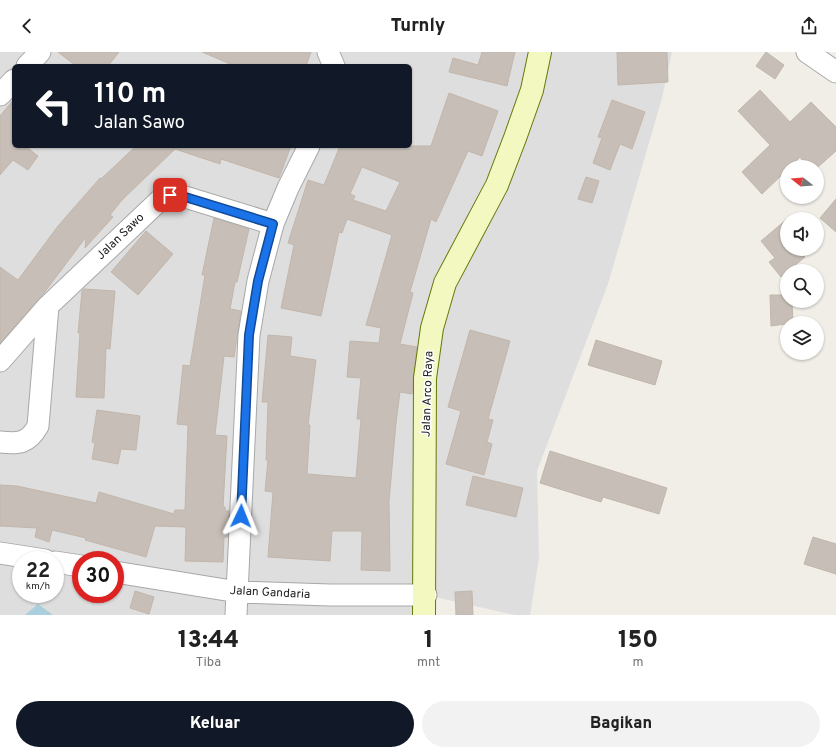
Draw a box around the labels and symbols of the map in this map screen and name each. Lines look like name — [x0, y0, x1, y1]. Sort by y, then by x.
north arrow — [780, 160, 824, 204]
pin — [153, 178, 187, 212]
street label: Jalan Sawo — [93, 210, 148, 264]
street label: Jalan Arco Raya — [418, 351, 438, 437]
position arrow — [220, 495, 262, 537]
speed limit sign: 30 — [72, 551, 124, 603]
street label: Jalan Gandaria — [229, 583, 311, 603]

